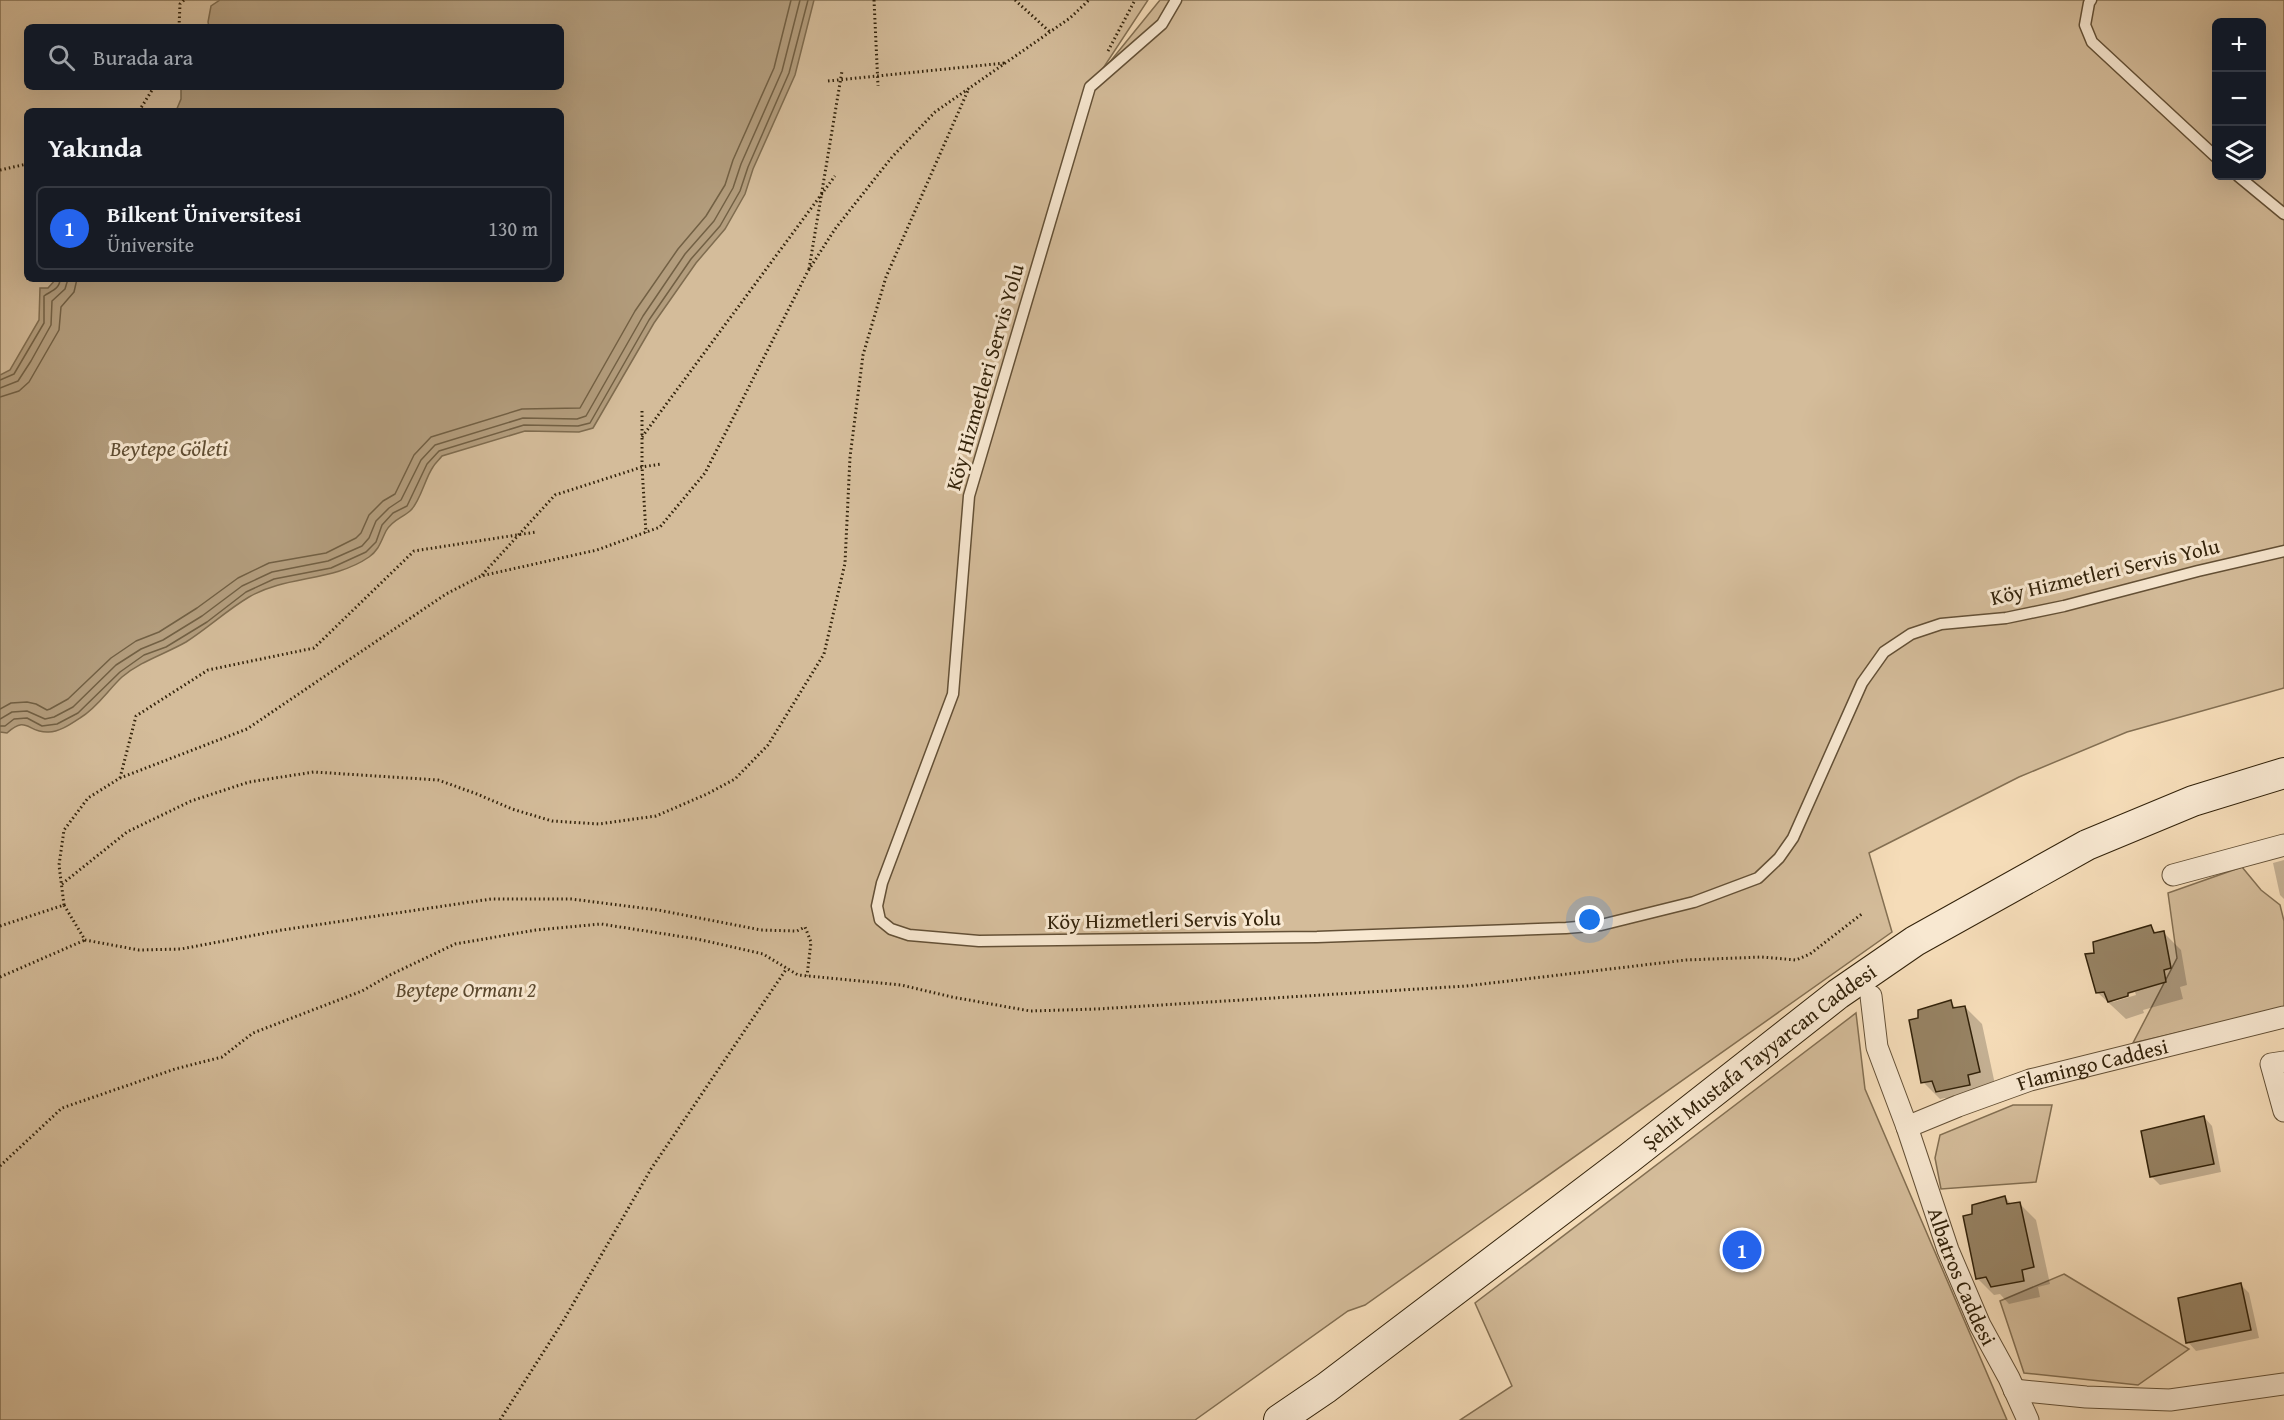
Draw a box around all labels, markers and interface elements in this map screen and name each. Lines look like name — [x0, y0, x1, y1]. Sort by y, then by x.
map controls — [2212, 18, 2266, 180]
button: + — [2212, 18, 2266, 72]
search box — [24, 24, 564, 90]
icon: search — [45, 41, 78, 74]
text: Burada ara — [93, 41, 193, 73]
button: − — [2212, 72, 2266, 126]
button: layers — [2212, 126, 2266, 180]
text: Yakında — [48, 128, 142, 167]
text: Bilkent Üniversitesi — [107, 198, 301, 230]
text: 1 — [64, 214, 75, 243]
text: 130 m — [488, 214, 538, 243]
text: Üniversite — [107, 230, 194, 259]
street label: Köy Hizmetleri Servis Yolu — [937, 260, 1032, 494]
water label: Beytepe Göleti — [109, 432, 228, 464]
street label: Köy Hizmetleri Servis Yolu — [1987, 530, 2223, 613]
street label: Köy Hizmetleri Servis Yolu — [1047, 902, 1282, 937]
your location — [1575, 905, 1604, 934]
street label: Şehit Mustafa Tayyarcan Caddesi — [1635, 956, 1882, 1157]
park label: Beytepe Ormanı 2 — [395, 974, 536, 1005]
street label: Flamingo Caddesi — [2012, 1030, 2171, 1099]
street label: Albatros Caddesi — [1920, 1203, 2004, 1351]
pin: 1 — [1722, 1228, 1762, 1272]

